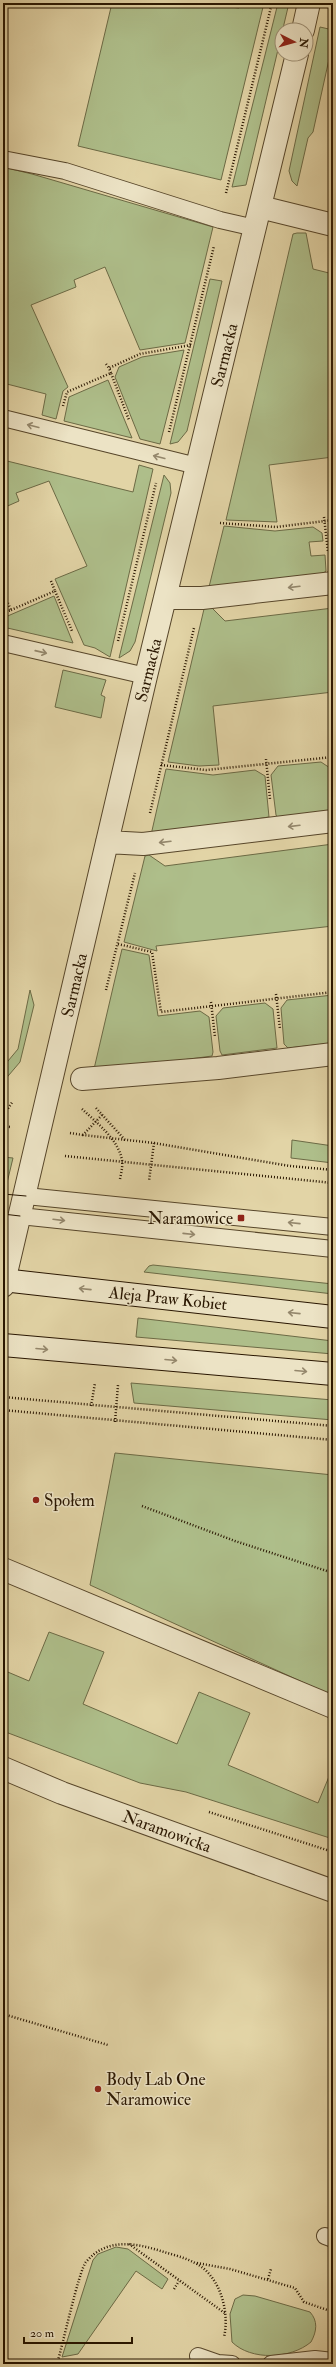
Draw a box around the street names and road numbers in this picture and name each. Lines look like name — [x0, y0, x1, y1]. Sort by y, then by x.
street label: Sarmacka — [206, 320, 243, 389]
street label: Sarmacka — [130, 635, 167, 704]
street label: Sarmacka — [57, 950, 92, 1019]
street label: Aleja Praw Kobiet — [107, 1282, 229, 1315]
street label: Naramowicka — [119, 1806, 215, 1858]

